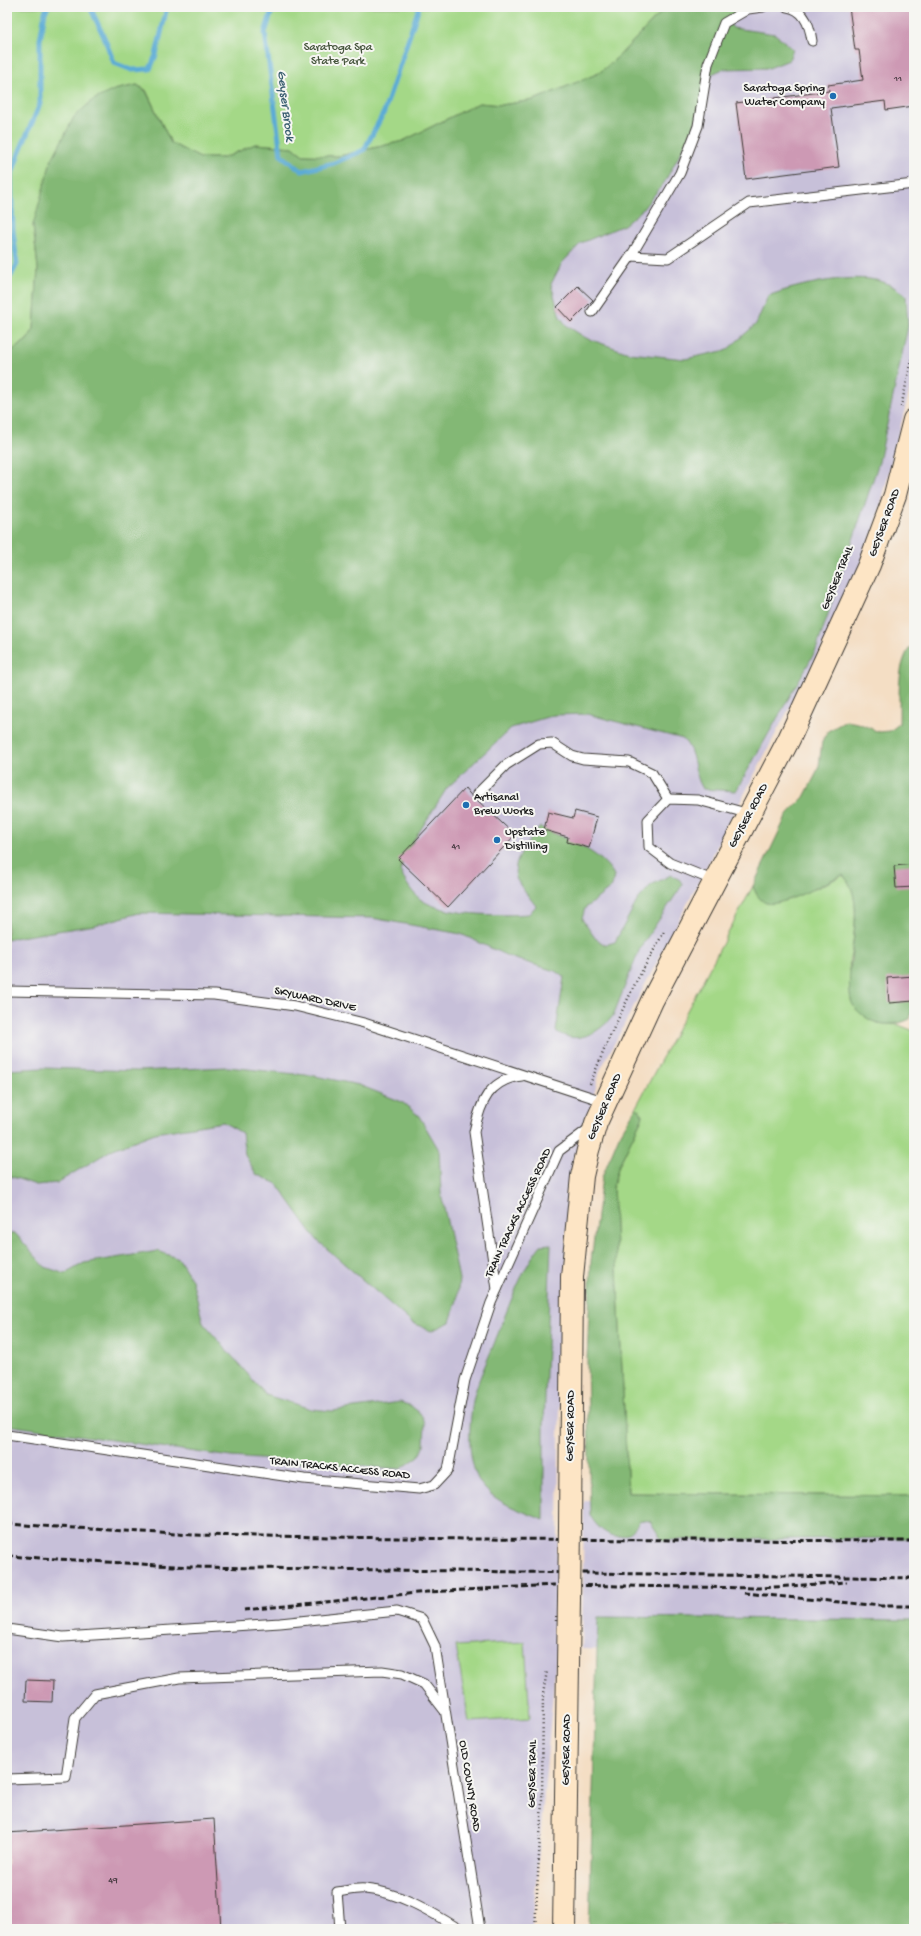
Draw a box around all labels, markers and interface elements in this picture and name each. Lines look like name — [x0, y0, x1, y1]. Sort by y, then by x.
park label: Saratoga Spa State Park — [304, 41, 373, 69]
water label: Geyser Brook — [273, 70, 297, 143]
house number: 11 — [893, 73, 902, 85]
place label: Saratoga Spring Water Company — [744, 82, 825, 110]
marker: Saratoga Spring Water Company — [828, 91, 838, 101]
street label: GEYSER ROAD — [866, 487, 904, 559]
street label: GEYSER TRAIL — [819, 543, 857, 612]
street label: GEYSER ROAD — [726, 781, 772, 851]
place label: Artisanal Brew Works — [473, 791, 534, 819]
marker: Artisanal Brew Works — [461, 800, 471, 810]
place label: Upstate Distilling — [504, 826, 548, 854]
marker: Upstate Distilling — [492, 835, 502, 845]
house number: 41 — [452, 841, 460, 853]
street label: SKYWARD DRIVE — [273, 985, 358, 1016]
street label: GEYSER ROAD — [585, 1071, 625, 1143]
street label: TRAIN TRACKS ACCESS ROAD — [482, 1146, 555, 1281]
street label: GEYSER ROAD — [563, 1390, 579, 1462]
street label: TRAIN TRACKS ACCESS ROAD — [268, 1455, 411, 1483]
street label: GEYSER ROAD — [559, 1714, 575, 1786]
street label: OLD COUNTY ROAD — [455, 1739, 483, 1833]
street label: GEYSER TRAIL — [525, 1739, 541, 1808]
house number: 49 — [108, 1875, 118, 1887]

